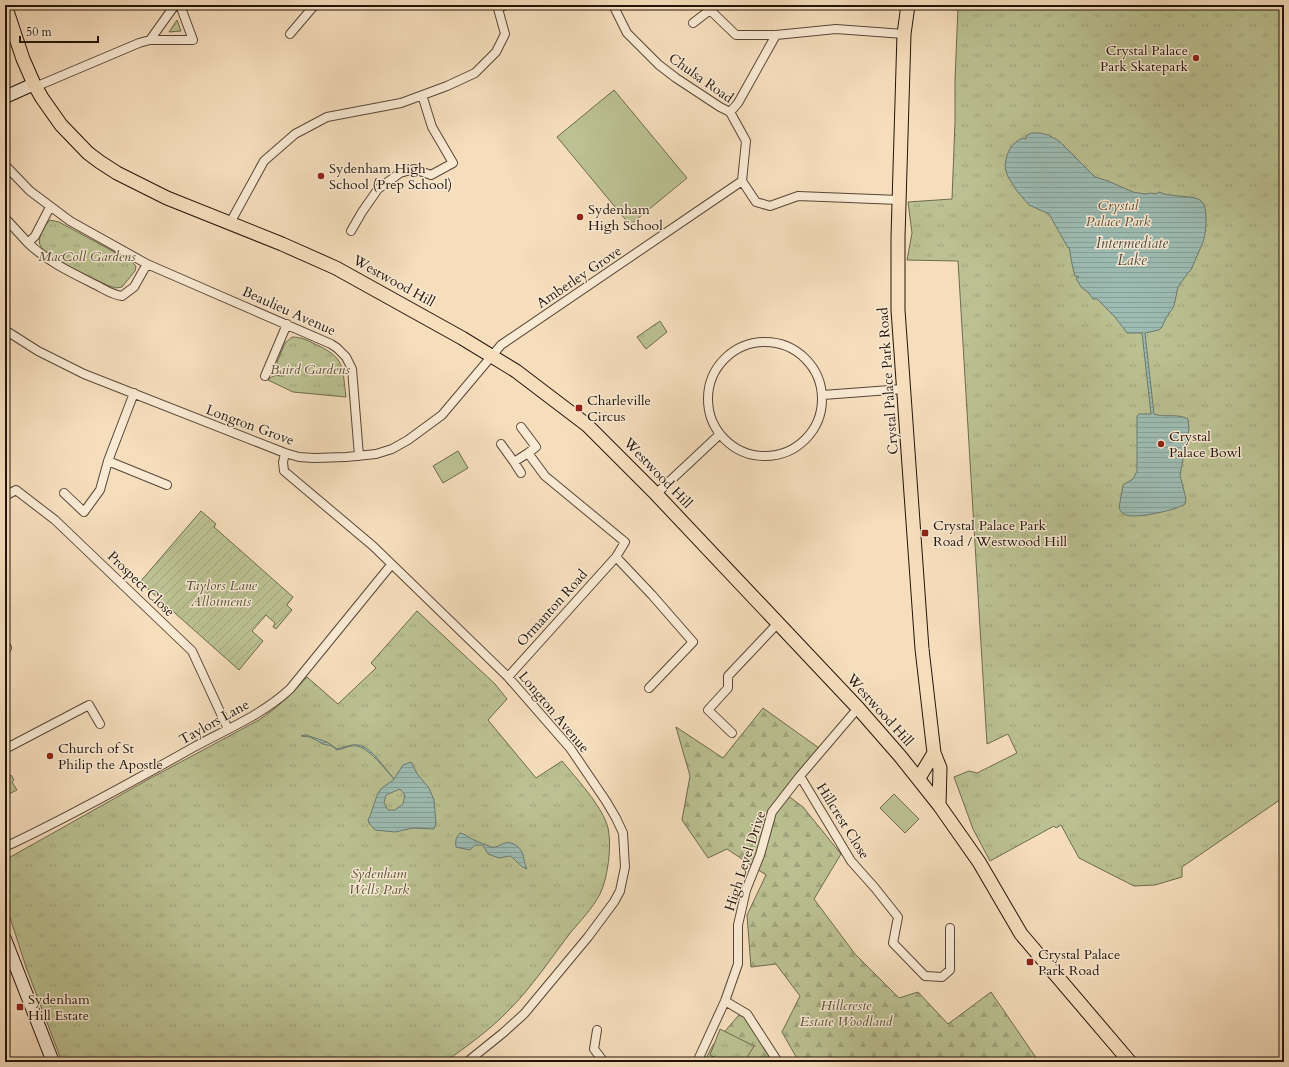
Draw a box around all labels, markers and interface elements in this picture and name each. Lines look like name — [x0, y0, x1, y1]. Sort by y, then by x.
scale bar — [20, 18, 98, 44]
text: 50 m — [26, 24, 53, 40]
place label: Crystal Palace Park Skatepark — [1100, 41, 1189, 76]
street label: Chulsa Road — [665, 49, 738, 108]
marker: Crystal Palace Park Skatepark — [1191, 53, 1201, 63]
place label: Sydenham High School (Prep School) — [329, 159, 452, 194]
marker: Sydenham High School (Prep School) — [316, 171, 326, 181]
park label: Crystal Palace Park — [1086, 196, 1150, 231]
place label: Sydenham High School — [588, 200, 663, 235]
marker: Sydenham High School — [575, 212, 585, 222]
water label: Intermediate Lake — [1096, 233, 1168, 270]
street label: Amberley Grove — [533, 241, 625, 313]
park label: MacColl Gardens — [38, 247, 136, 266]
street label: Westwood Hill — [349, 250, 439, 312]
street label: Beaulieu Avenue — [239, 282, 339, 340]
street label: Crystal Palace Park Road — [873, 306, 903, 455]
park label: Baird Gardens — [270, 360, 350, 379]
place label: Charleville Circus — [587, 391, 651, 426]
street label: Longton Grove — [203, 400, 297, 450]
marker: Charleville Circus — [574, 403, 584, 413]
place label: Crystal Palace Bowl — [1169, 427, 1242, 462]
street label: Westwood Hill — [619, 433, 697, 513]
marker: Crystal Palace Bowl — [1156, 439, 1166, 449]
place label: Crystal Palace Park Road / Westwood Hill — [933, 516, 1068, 551]
marker: Crystal Palace Park Road / Westwood Hill — [920, 528, 930, 538]
street label: Prospect Close — [103, 547, 179, 621]
street label: Ormanton Road — [512, 565, 592, 651]
park label: Taylors Lane Allotments — [185, 576, 257, 611]
street label: Longton Avenue — [514, 667, 594, 757]
street label: Westwood Hill — [842, 669, 918, 751]
street label: Taylors Lane — [176, 695, 252, 749]
place label: Church of St Philip the Apostle — [58, 739, 163, 774]
marker: Church of St Philip the Apostle — [45, 751, 55, 761]
street label: Hillcrest Close — [812, 779, 874, 863]
street label: High Level Drive — [720, 808, 770, 914]
park label: Sydenham Wells Park — [349, 864, 409, 899]
place label: Crystal Palace Park Road — [1038, 945, 1120, 980]
marker: Crystal Palace Park Road — [1025, 957, 1035, 967]
place label: Sydenham Hill Estate — [28, 990, 90, 1025]
park label: Hillcreste Estate Woodland — [800, 996, 894, 1031]
marker: Sydenham Hill Estate — [15, 1002, 25, 1012]

